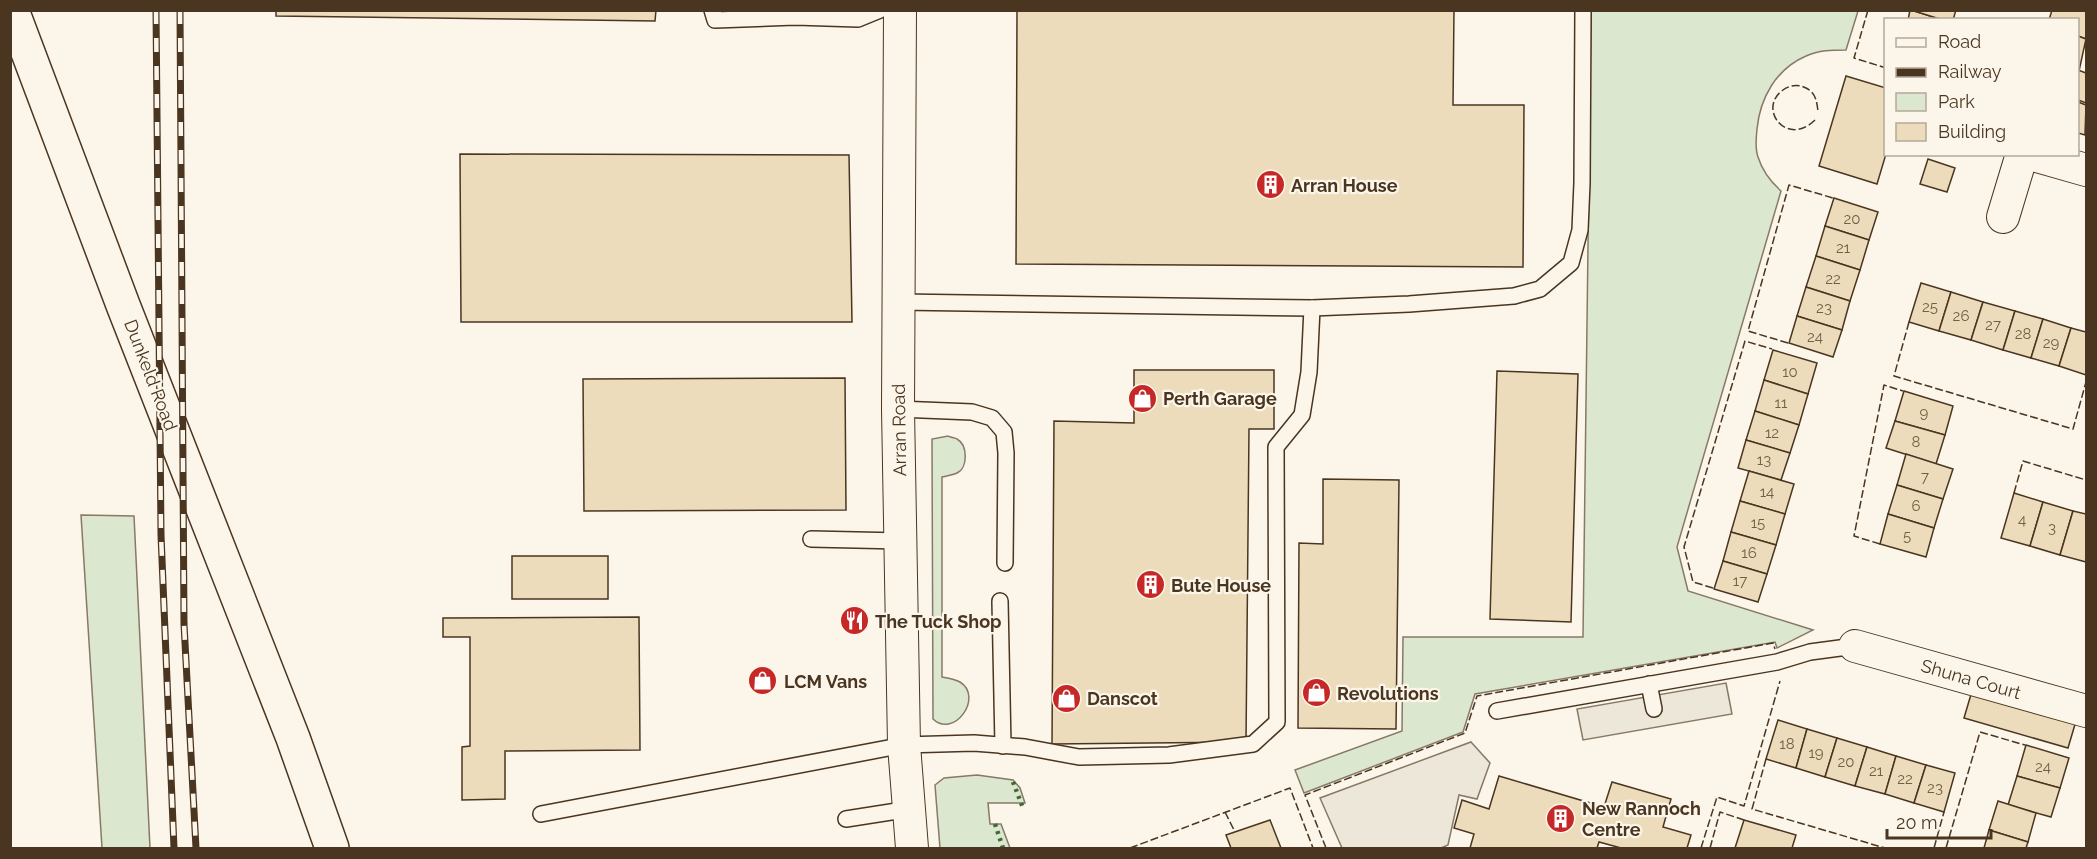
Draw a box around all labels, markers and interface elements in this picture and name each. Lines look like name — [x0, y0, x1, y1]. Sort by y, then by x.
legend — [1884, 18, 2079, 156]
text: Road — [1938, 31, 1981, 52]
text: Railway — [1938, 61, 2002, 82]
text: Park — [1938, 91, 1975, 112]
text: Building — [1938, 121, 2006, 142]
building icon: Arran House — [1254, 169, 1286, 201]
place label: Arran House — [1291, 175, 1398, 196]
house number: 20 — [1844, 210, 1861, 228]
house number: 21 — [1836, 239, 1851, 257]
house number: 22 — [1825, 270, 1841, 288]
house number: 25 — [1922, 298, 1938, 316]
house number: 23 — [1816, 299, 1832, 317]
house number: 26 — [1953, 307, 1969, 325]
street label: Dunkeld Road — [120, 316, 182, 434]
house number: 27 — [1985, 316, 2001, 334]
house number: 28 — [2015, 325, 2031, 343]
house number: 24 — [1807, 328, 1823, 346]
house number: 29 — [2043, 334, 2060, 352]
house number: 10 — [1782, 363, 1798, 381]
shop icon: Perth Garage — [1126, 382, 1158, 414]
street label: Arran Road — [888, 383, 910, 477]
place label: Perth Garage — [1163, 388, 1277, 409]
house number: 11 — [1775, 394, 1788, 412]
house number: 9 — [1920, 404, 1929, 422]
house number: 12 — [1765, 424, 1779, 442]
house number: 8 — [1912, 433, 1921, 451]
house number: 13 — [1757, 451, 1771, 469]
house number: 7 — [1921, 468, 1929, 486]
house number: 14 — [1760, 483, 1774, 501]
house number: 6 — [1911, 497, 1921, 515]
house number: 4 — [2018, 511, 2026, 529]
house number: 15 — [1751, 514, 1765, 532]
house number: 3 — [2048, 519, 2056, 537]
house number: 5 — [1903, 527, 1911, 545]
house number: 16 — [1741, 544, 1757, 562]
building icon: Bute House — [1134, 569, 1166, 601]
house number: 17 — [1733, 572, 1747, 590]
place label: Bute House — [1171, 575, 1271, 596]
restaurant icon: The Tuck Shop — [838, 605, 870, 637]
place label: The Tuck Shop — [875, 611, 1002, 632]
street label: Shuna Court — [1919, 655, 2023, 703]
shop icon: LCM Vans — [747, 665, 779, 697]
place label: LCM Vans — [784, 671, 867, 692]
shop icon: Revolutions — [1300, 677, 1332, 709]
shop icon: Danscot — [1050, 682, 1082, 714]
place label: Revolutions — [1337, 683, 1439, 704]
place label: Danscot — [1087, 688, 1158, 709]
house number: 18 — [1779, 735, 1795, 753]
house number: 19 — [1808, 744, 1824, 762]
house number: 20 — [1838, 753, 1855, 771]
house number: 24 — [2035, 758, 2051, 776]
house number: 21 — [1869, 762, 1884, 780]
house number: 22 — [1897, 770, 1913, 788]
house number: 23 — [1927, 779, 1943, 797]
place label: New Rannoch Centre — [1582, 798, 1701, 840]
building icon: New Rannoch Centre — [1545, 802, 1577, 834]
scale bar — [1887, 802, 1990, 840]
text: 20 m — [1896, 812, 1938, 833]

